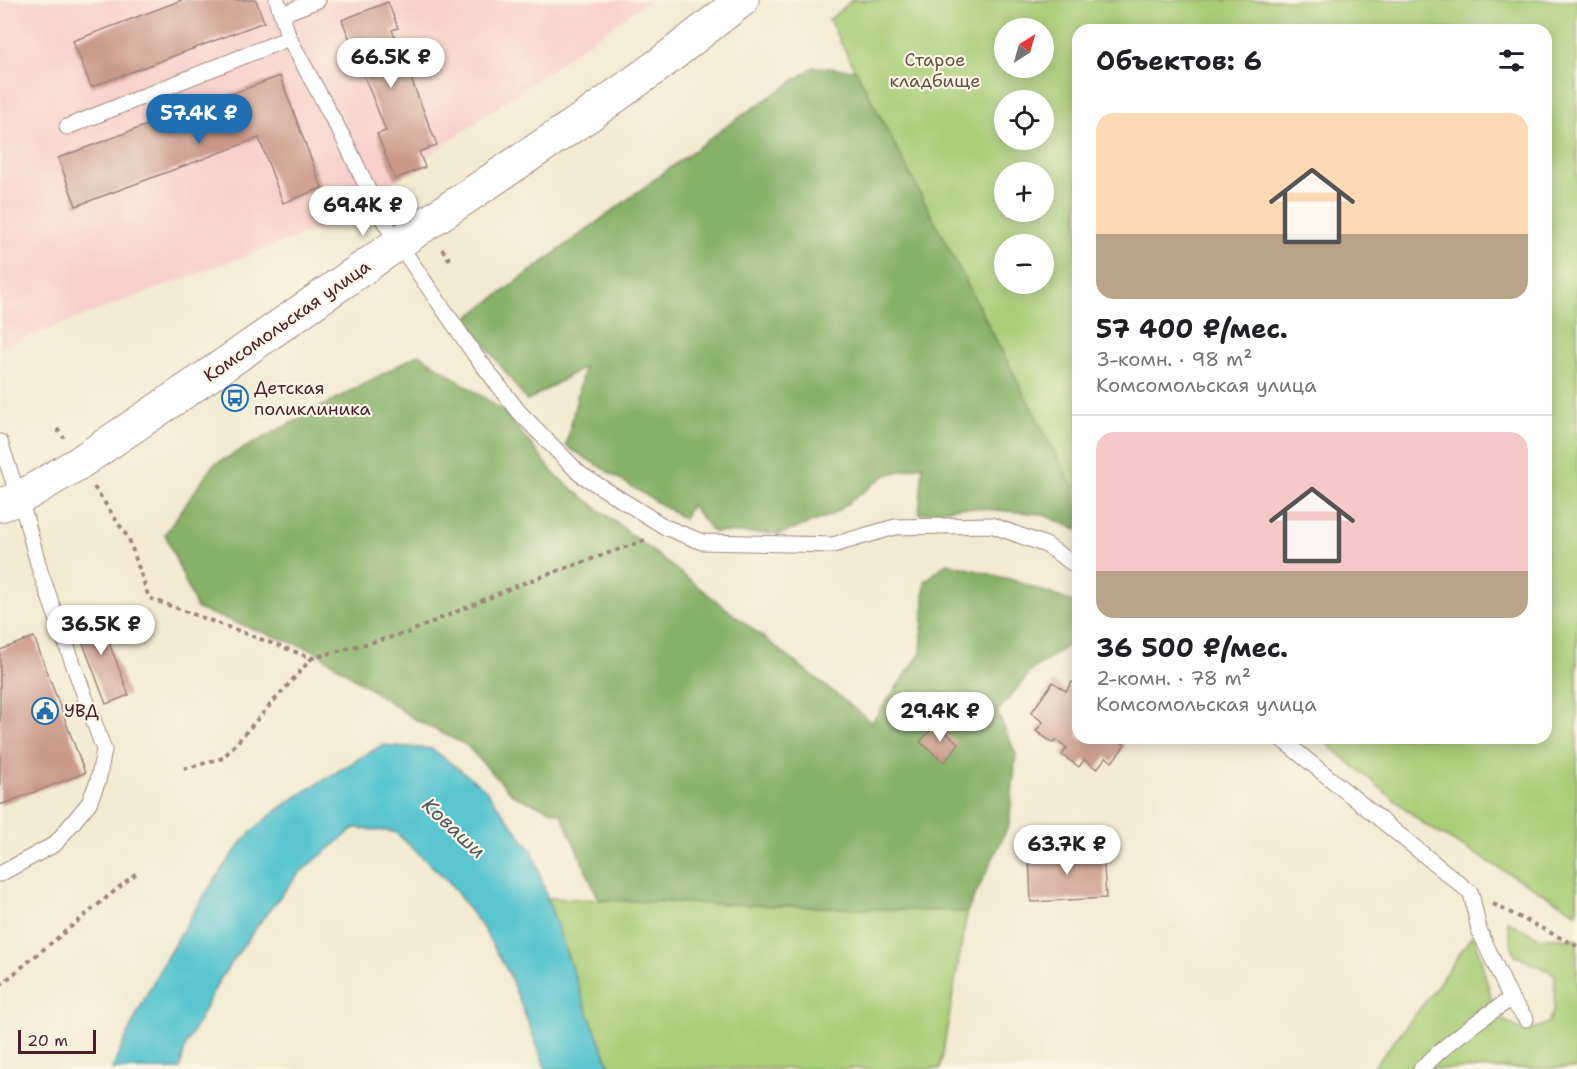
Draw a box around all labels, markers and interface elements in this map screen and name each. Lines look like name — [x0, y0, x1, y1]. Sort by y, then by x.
north arrow — [994, 18, 1054, 78]
map controls — [994, 18, 1054, 294]
pin: 66.5K ₽ — [336, 38, 446, 89]
text: Объектов: 6 — [1096, 43, 1262, 78]
text: 66.5K ₽ — [351, 44, 431, 70]
icon: filters — [1495, 44, 1528, 77]
park label: Старое кладбище — [889, 48, 981, 93]
button: locate — [994, 90, 1054, 150]
pin: 57.4K ₽ — [144, 94, 254, 145]
text: 57.4K ₽ — [160, 100, 238, 126]
icon: home — [1258, 152, 1366, 260]
button: + — [994, 162, 1054, 222]
pin: 69.4K ₽ — [308, 186, 418, 237]
text: 69.4K ₽ — [323, 192, 403, 218]
button: − — [994, 234, 1054, 294]
street label: Комсомольская улица — [199, 254, 375, 388]
text: 57 400 ₽/мес. — [1096, 311, 1288, 346]
text: 3-комн. · 98 m² — [1096, 346, 1253, 372]
text: Комсомольская улица — [1096, 372, 1317, 398]
place label: Детская поликлиника — [254, 376, 371, 421]
bus stop icon: Детская поликлиника — [220, 383, 250, 413]
icon: home — [1258, 471, 1366, 579]
pin: 36.5K ₽ — [46, 605, 156, 656]
text: 36.5K ₽ — [61, 611, 141, 637]
text: 36 500 ₽/мес. — [1096, 630, 1288, 665]
text: 2-комн. · 78 m² — [1096, 665, 1251, 691]
text: Комсомольская улица — [1096, 691, 1317, 717]
pin: 29.4K ₽ — [885, 692, 995, 743]
public building icon: УВД — [30, 696, 60, 726]
text: 29.4K ₽ — [900, 698, 980, 724]
place label: УВД — [64, 699, 99, 723]
water label: Коваши — [417, 792, 491, 864]
pin: 63.7K ₽ — [1012, 825, 1122, 876]
text: 63.7K ₽ — [1028, 831, 1106, 857]
scale bar — [18, 1027, 96, 1054]
text: 20 m — [27, 1030, 68, 1051]

